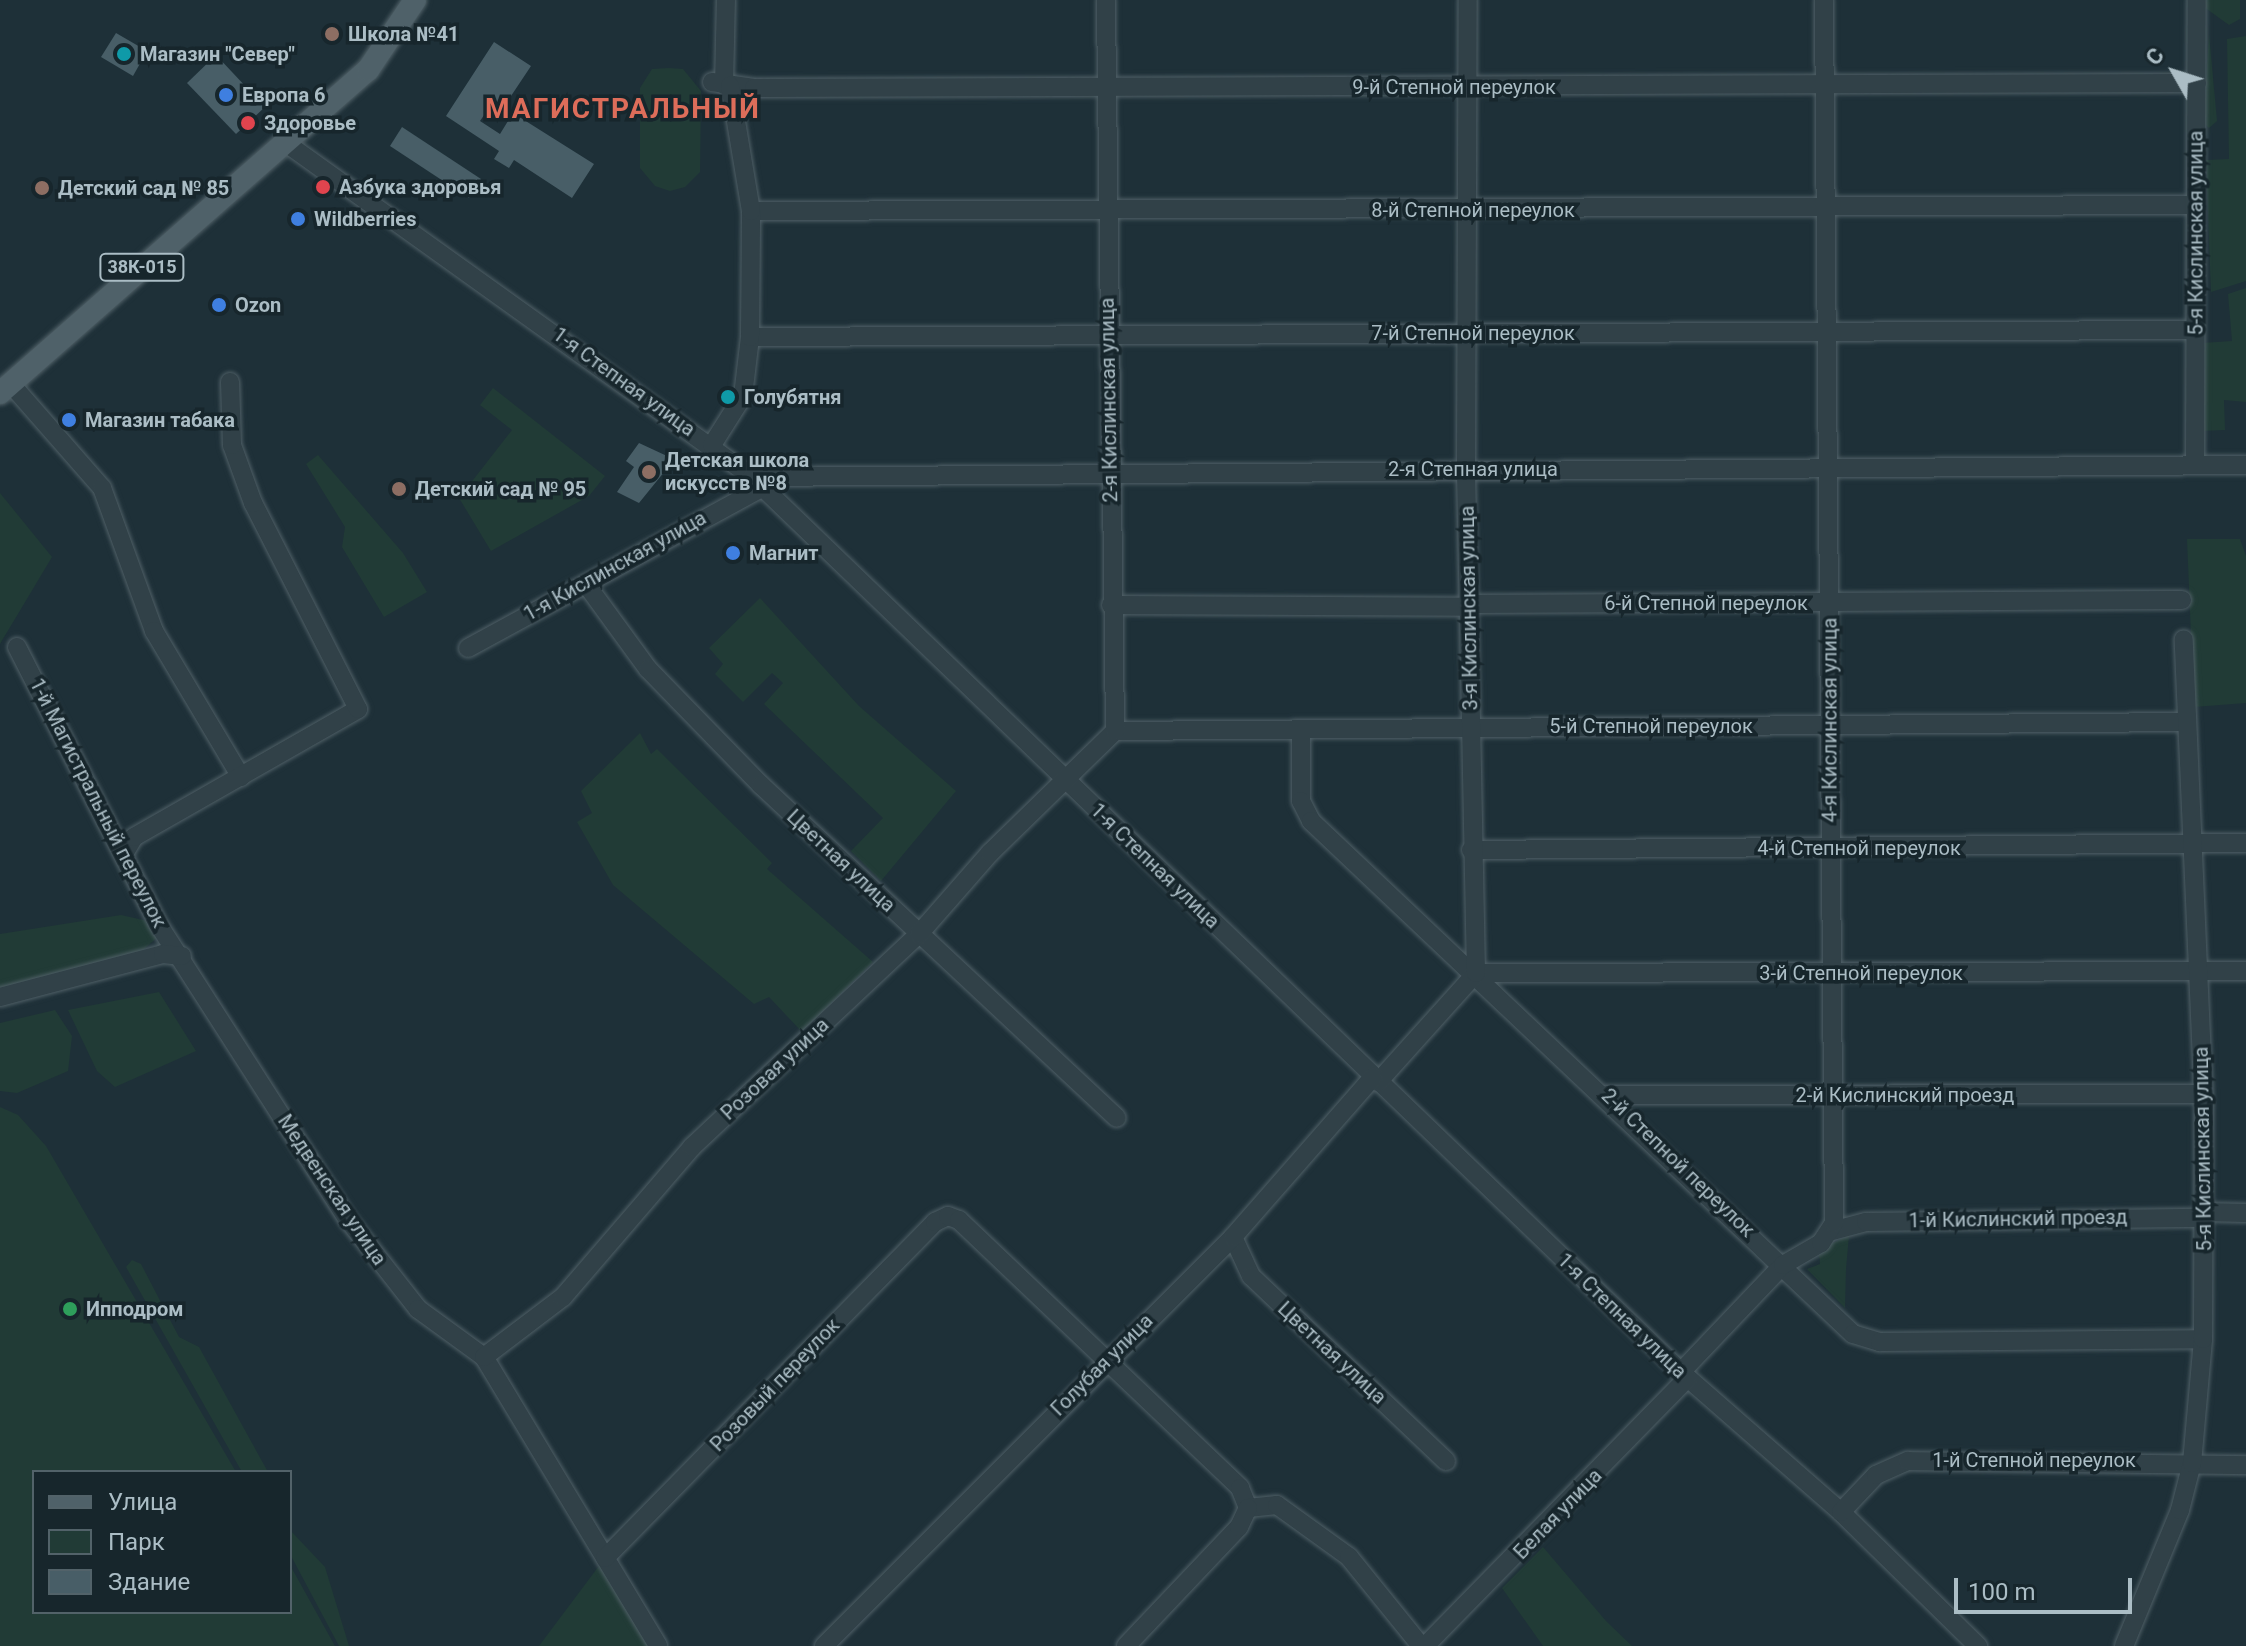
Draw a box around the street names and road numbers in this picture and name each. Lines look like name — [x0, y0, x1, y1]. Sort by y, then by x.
street label: 9-й Степной переулок — [1352, 75, 1556, 99]
street label: 5-я Кислинская улица — [2184, 131, 2208, 335]
street label: 8-й Степной переулок — [1371, 198, 1575, 222]
road number: 38К-015 — [98, 253, 186, 281]
street label: 2-я Кислинская улица — [1095, 297, 1123, 503]
street label: 7-й Степной переулок — [1371, 321, 1575, 345]
street label: 1-я Степная улица — [548, 322, 700, 442]
street label: 2-я Степная улица — [1388, 457, 1558, 481]
street label: 3-я Кислинская улица — [1455, 505, 1483, 711]
street label: 1-я Кислинская улица — [520, 506, 710, 626]
street label: 6-й Степной переулок — [1604, 591, 1808, 615]
street label: 4-я Кислинская улица — [1818, 618, 1842, 822]
street label: 1-й Магистральный переулок — [25, 674, 171, 932]
street label: 5-й Степной переулок — [1549, 714, 1753, 738]
street label: 1-я Степная улица — [1086, 798, 1224, 934]
street label: Цветная улица — [782, 805, 900, 917]
street label: 4-й Степной переулок — [1757, 836, 1961, 860]
street label: 3-й Степной переулок — [1759, 961, 1963, 985]
street label: Розовая улица — [716, 1013, 834, 1125]
street label: 5-я Кислинская улица — [2189, 1046, 2217, 1252]
street label: 2-й Кислинский проезд — [1796, 1083, 2014, 1107]
street label: 2-й Степной переулок — [1597, 1084, 1759, 1242]
street label: Медвенская улица — [273, 1110, 391, 1270]
street label: 1-й Кислинский проезд — [1908, 1205, 2128, 1233]
street label: 1-я Степная улица — [1553, 1248, 1691, 1384]
street label: Цветная улица — [1273, 1297, 1391, 1409]
street label: Голубая улица — [1046, 1309, 1158, 1421]
street label: Розовый переулок — [705, 1313, 845, 1457]
street label: 1-й Степной переулок — [1932, 1448, 2136, 1472]
street label: Белая улица — [1509, 1464, 1607, 1564]

